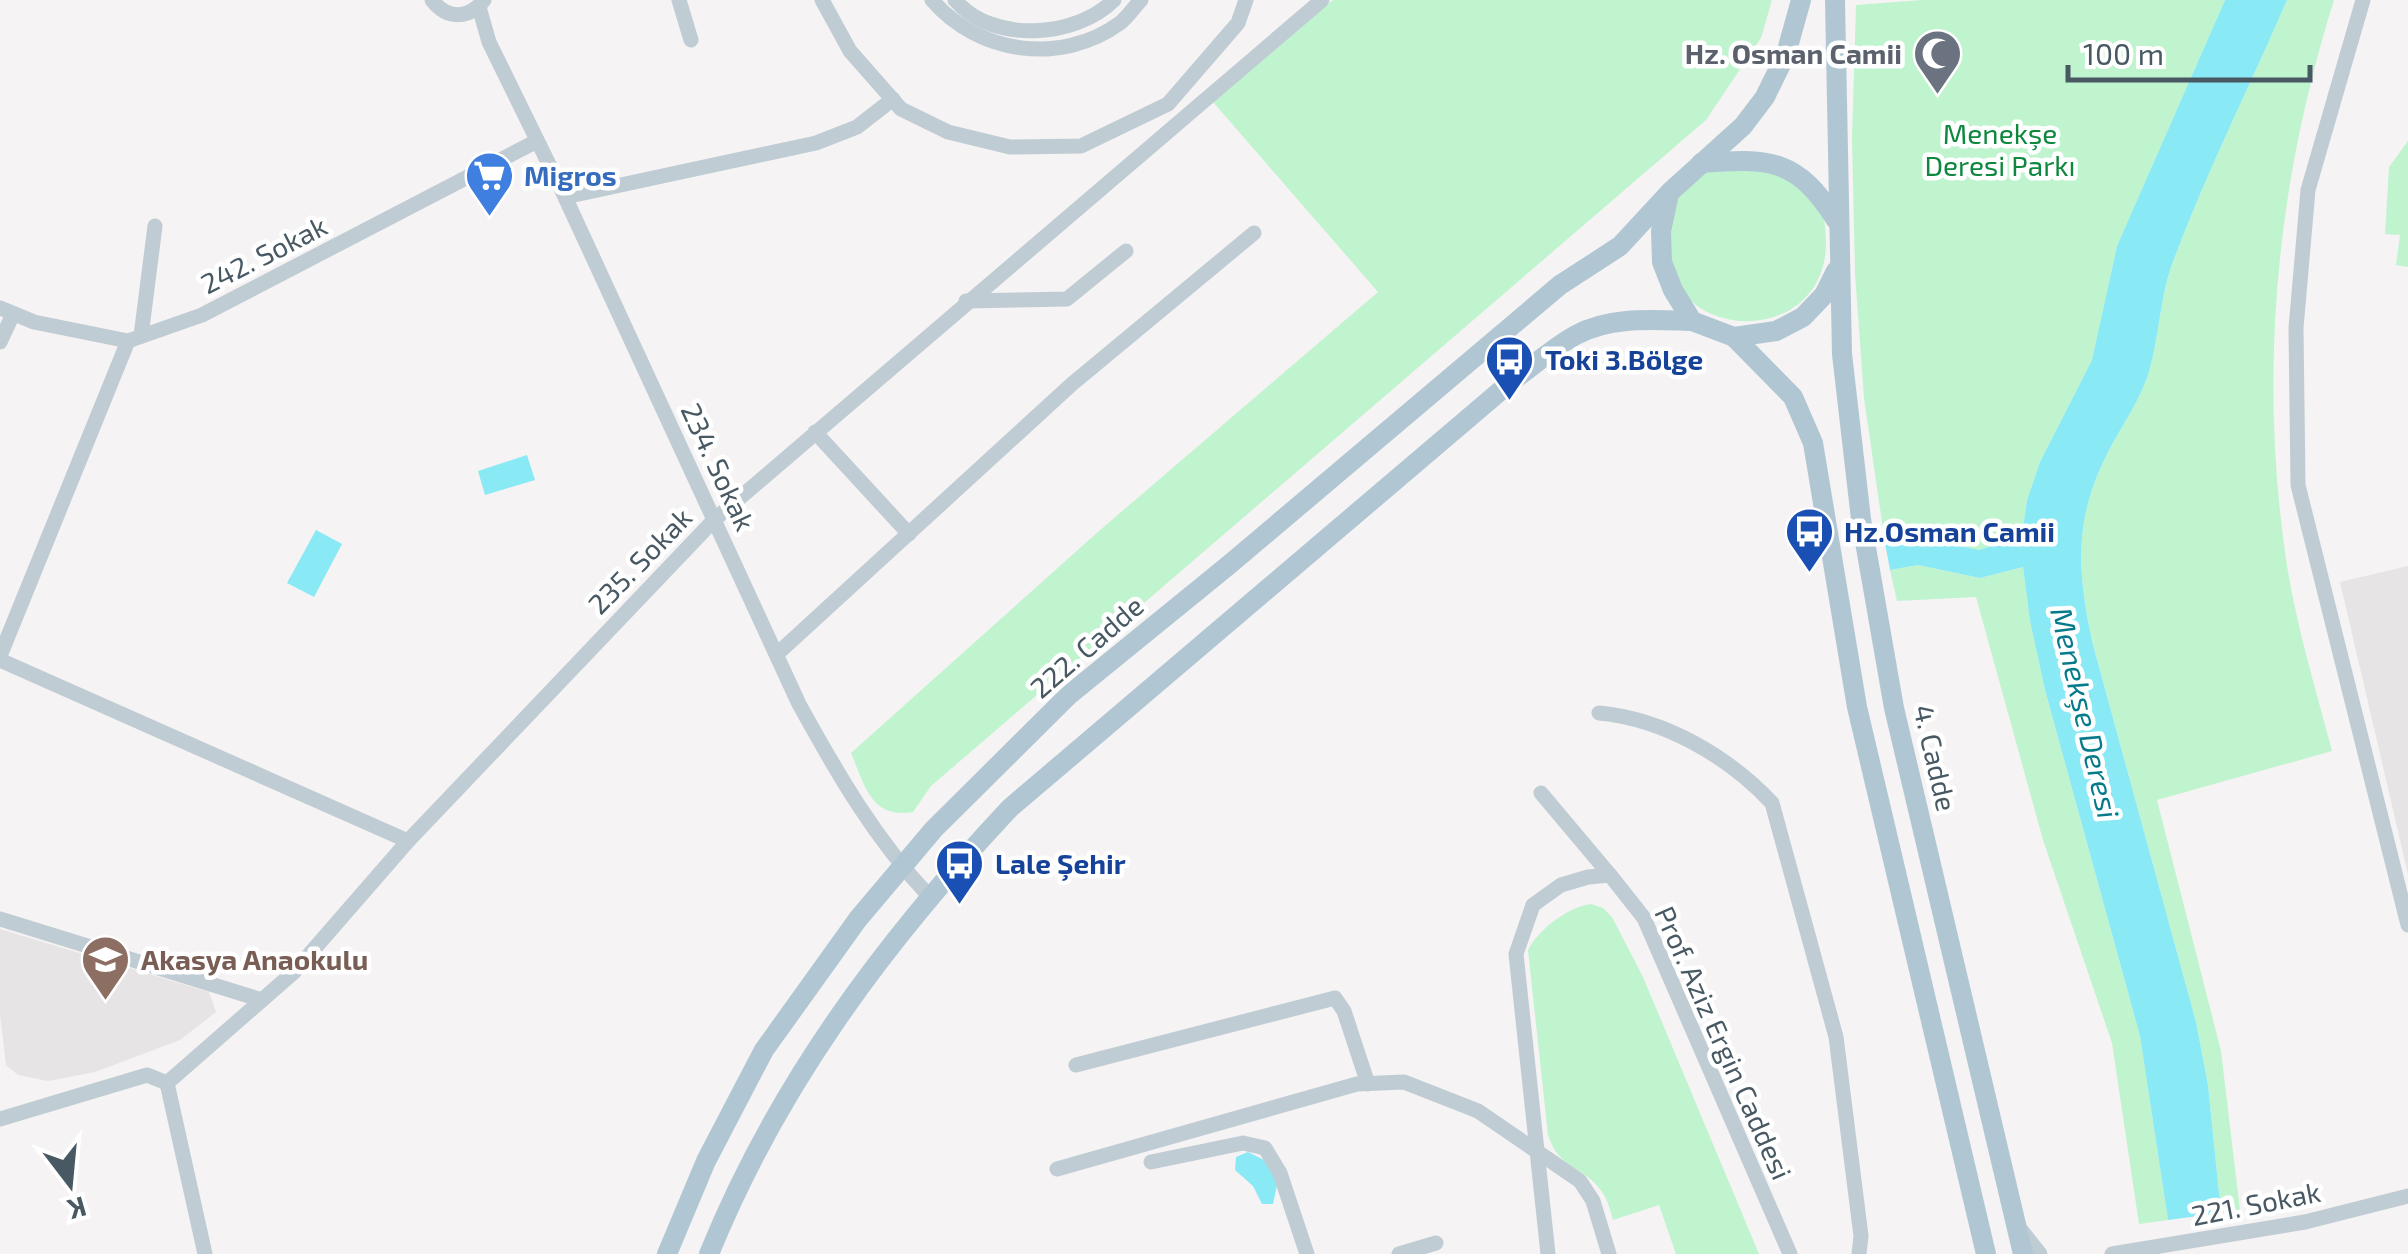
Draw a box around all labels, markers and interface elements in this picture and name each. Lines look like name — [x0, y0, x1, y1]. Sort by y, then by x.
scale bar — [2068, 20, 2310, 82]
mosque icon: Hz. Osman Camii — [1911, 28, 1963, 96]
text: 100 m — [2083, 35, 2164, 71]
place label: Hz. Osman Camii — [1685, 36, 1902, 70]
park label: Menekşe Deresi Parkı — [1924, 116, 2076, 182]
supermarket icon: Migros — [463, 150, 515, 218]
place label: Migros — [524, 158, 617, 192]
street label: 242. Sokak — [195, 208, 332, 300]
bus stop icon: Toki 3.Bölge — [1484, 334, 1536, 402]
place label: Toki 3.Bölge — [1545, 342, 1703, 376]
street label: 234. Sokak — [675, 397, 763, 536]
street label: 235. Sokak — [580, 500, 698, 620]
bus stop icon: Hz.Osman Camii — [1783, 506, 1835, 574]
place label: Hz.Osman Camii — [1844, 514, 2055, 548]
street label: 222. Cadde — [1023, 588, 1150, 704]
water label: Menekşe Deresi — [2043, 603, 2128, 822]
street label: 4. Cadde — [1907, 701, 1965, 814]
bus stop icon: Lale Şehir — [934, 838, 986, 906]
place label: Lale Şehir — [995, 846, 1126, 881]
street label: Prof. Aziz Ergin Caddesi — [1648, 901, 1800, 1185]
school or university icon: Akasya Anaokulu — [80, 934, 132, 1002]
place label: Akasya Anaokulu — [141, 942, 368, 976]
north arrow — [20, 1134, 120, 1234]
street label: 221. Sokak — [2188, 1174, 2323, 1232]
text: K — [64, 1190, 90, 1228]

